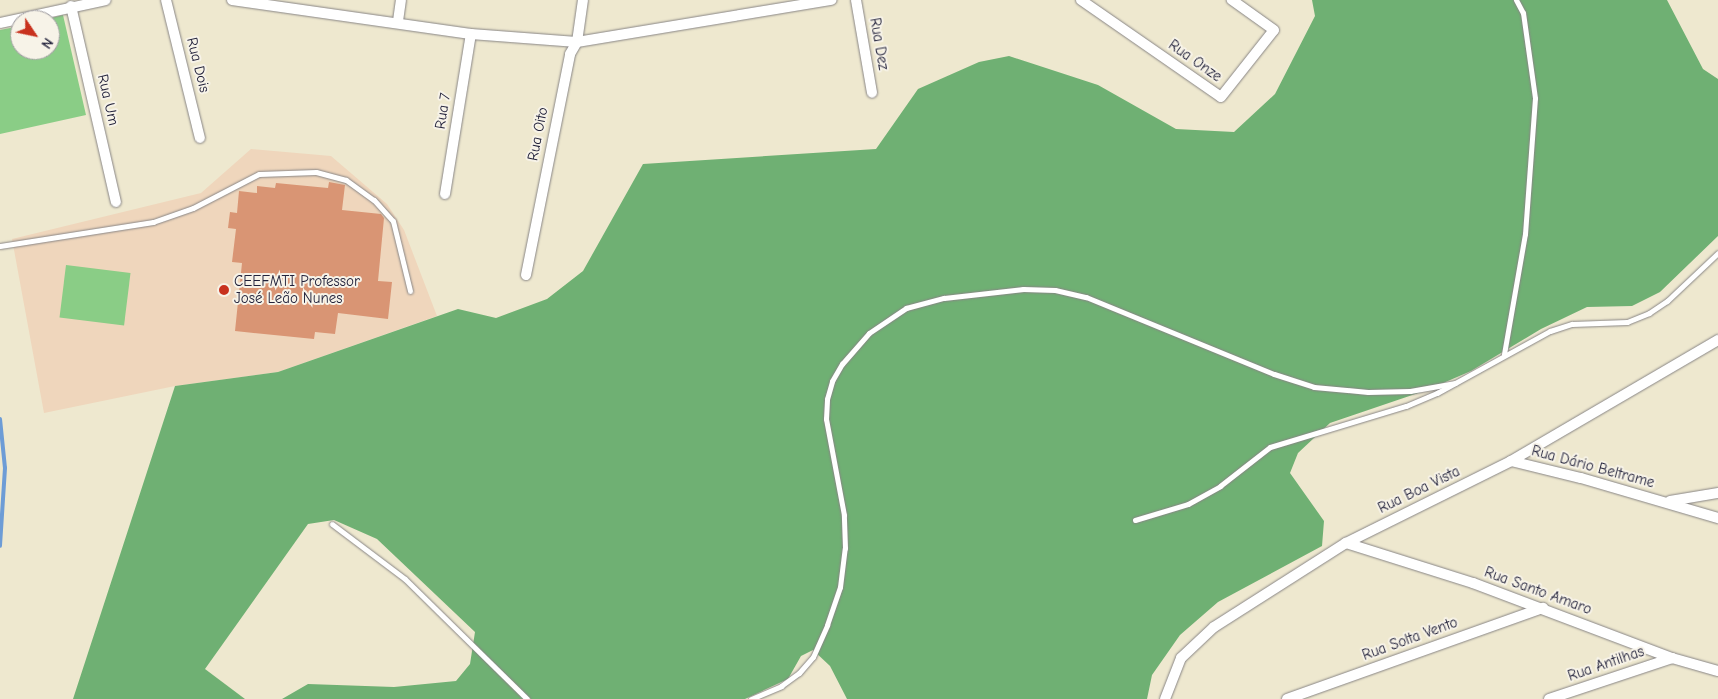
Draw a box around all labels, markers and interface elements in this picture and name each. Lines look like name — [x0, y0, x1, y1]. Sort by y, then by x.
north arrow — [10, 10, 60, 60]
street label: Rua Dez — [866, 16, 892, 72]
text: N — [37, 35, 57, 52]
street label: Rua Dois — [182, 35, 214, 95]
street label: Rua Onze — [1165, 36, 1225, 86]
street label: Rua Um — [93, 73, 123, 127]
street label: Rua 7 — [431, 92, 455, 130]
street label: Rua Oito — [524, 106, 552, 162]
place label: CEEFMTI Professor José Leão Nunes — [234, 272, 360, 307]
marker: CEEFMTI Professor José Leão Nunes — [218, 284, 230, 296]
street label: Rua Dário Beltrame — [1530, 442, 1656, 492]
street label: Rua Boa Vista — [1375, 462, 1463, 518]
street label: Rua Santo Amaro — [1482, 563, 1594, 619]
street label: Rua Solta Vento — [1360, 613, 1460, 665]
street label: Rua Antilhas — [1566, 643, 1646, 685]

